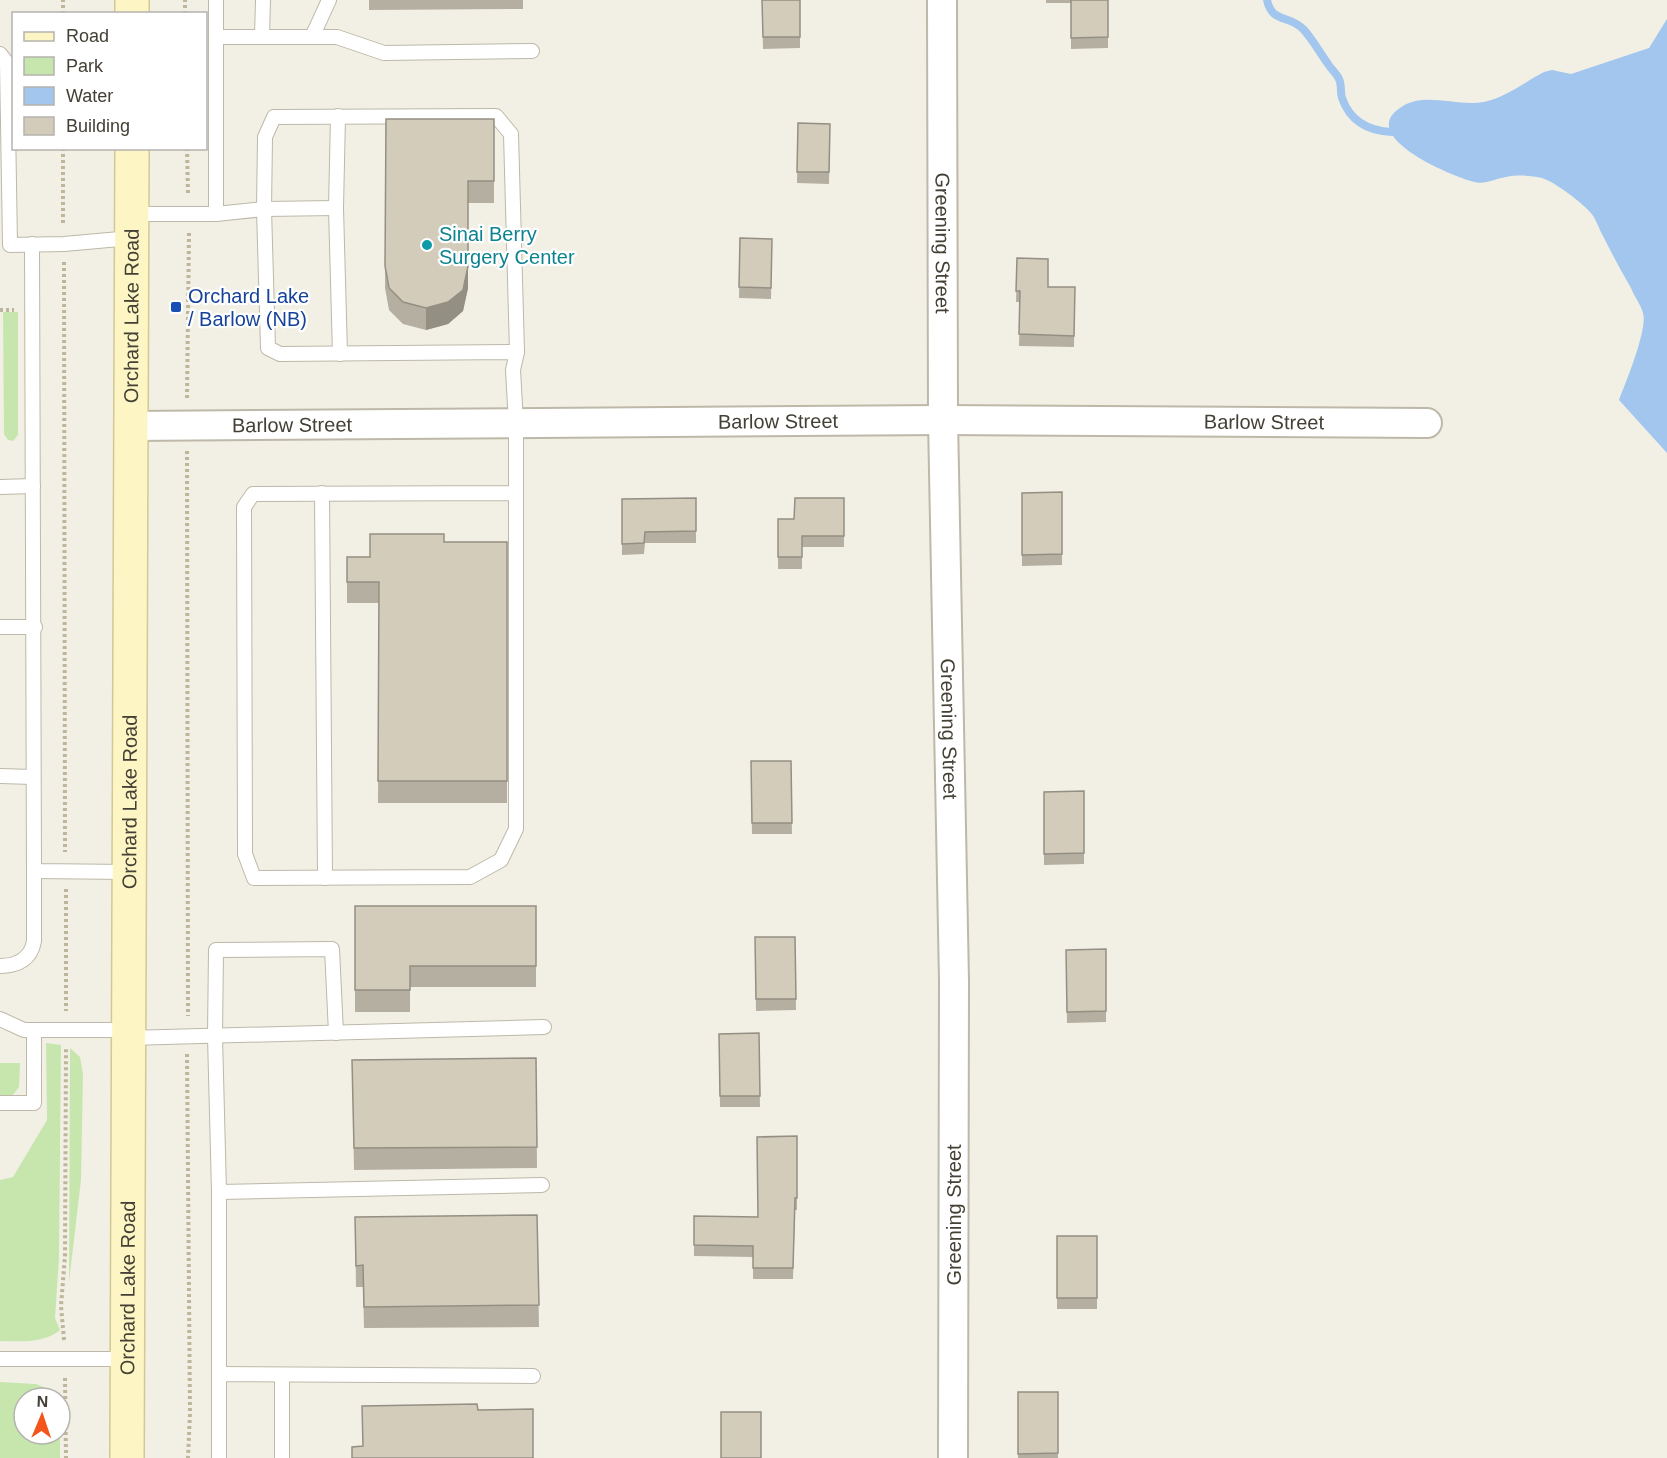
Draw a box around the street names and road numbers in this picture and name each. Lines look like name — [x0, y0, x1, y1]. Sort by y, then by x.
street label: Greening Street — [931, 172, 954, 314]
street label: Orchard Lake Road — [120, 229, 143, 403]
street label: Barlow Street — [718, 410, 839, 433]
street label: Barlow Street — [1204, 411, 1325, 433]
street label: Barlow Street — [232, 413, 353, 436]
street label: Greening Street — [937, 658, 961, 800]
street label: Orchard Lake Road — [118, 715, 141, 889]
street label: Greening Street — [943, 1144, 965, 1286]
street label: Orchard Lake Road — [116, 1201, 139, 1375]

